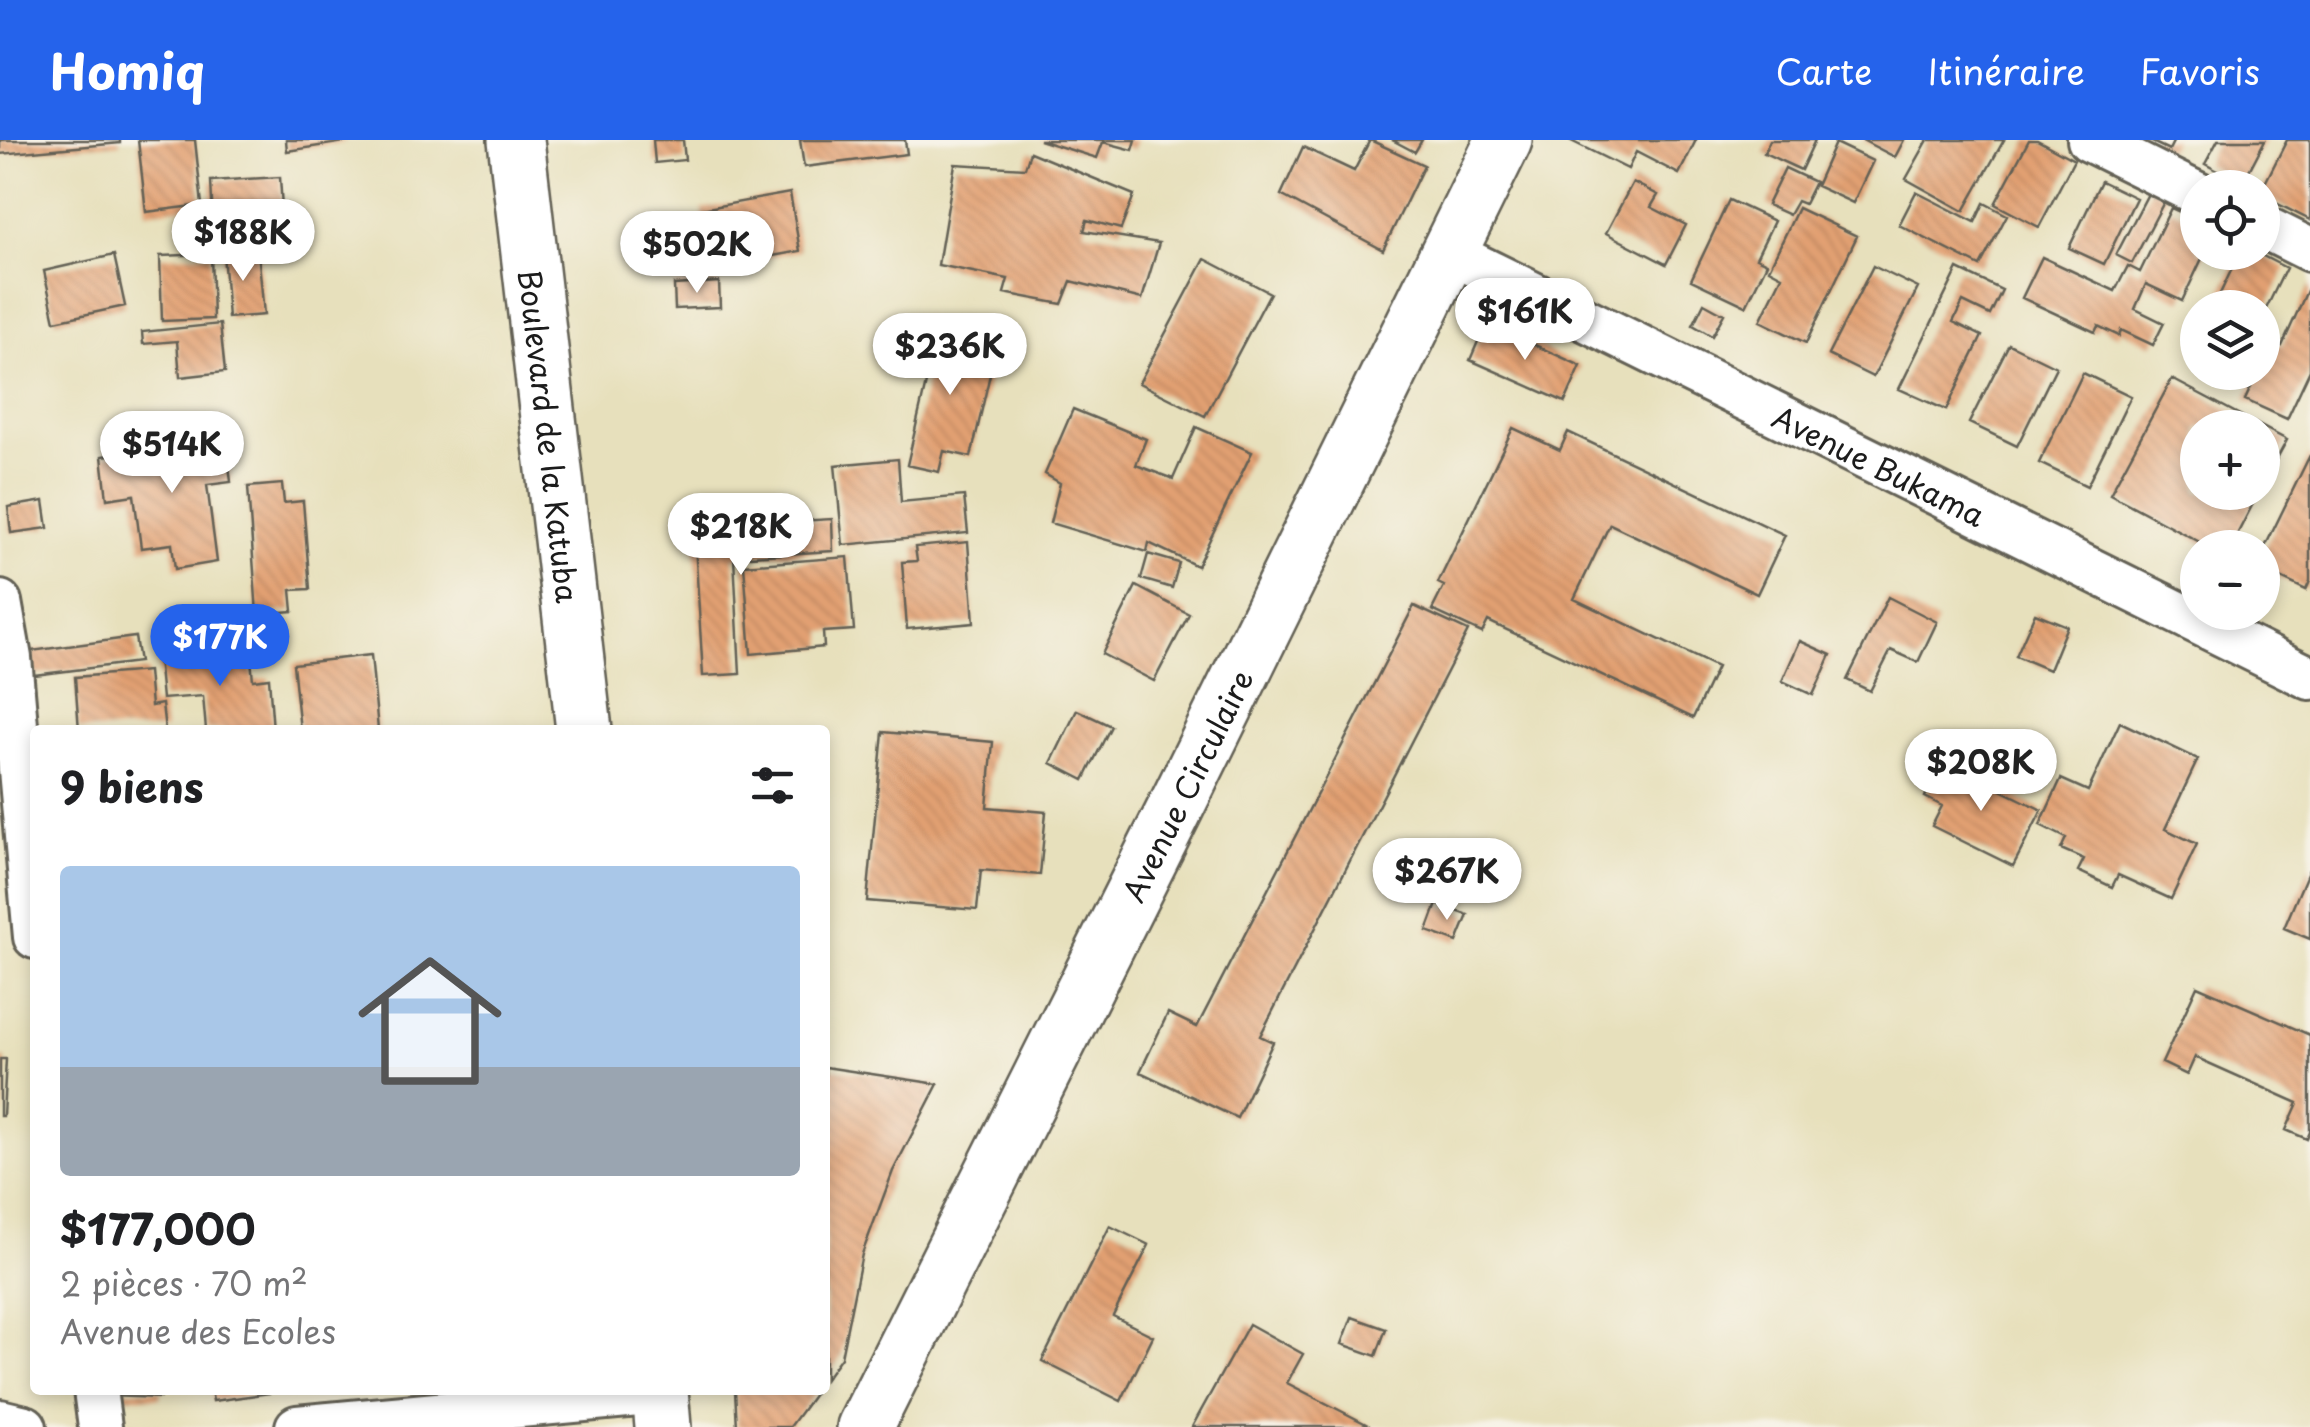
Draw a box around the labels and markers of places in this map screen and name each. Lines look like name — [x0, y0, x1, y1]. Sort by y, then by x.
pin: $188K — [173, 199, 313, 284]
pin: $502K — [627, 211, 767, 296]
pin: $161K — [1455, 278, 1595, 363]
pin: $236K — [880, 313, 1020, 398]
pin: $514K — [102, 411, 242, 496]
pin: $218K — [671, 493, 811, 578]
pin: $177K — [150, 604, 290, 689]
pin: $208K — [1911, 729, 2051, 814]
pin: $267K — [1377, 838, 1517, 923]

